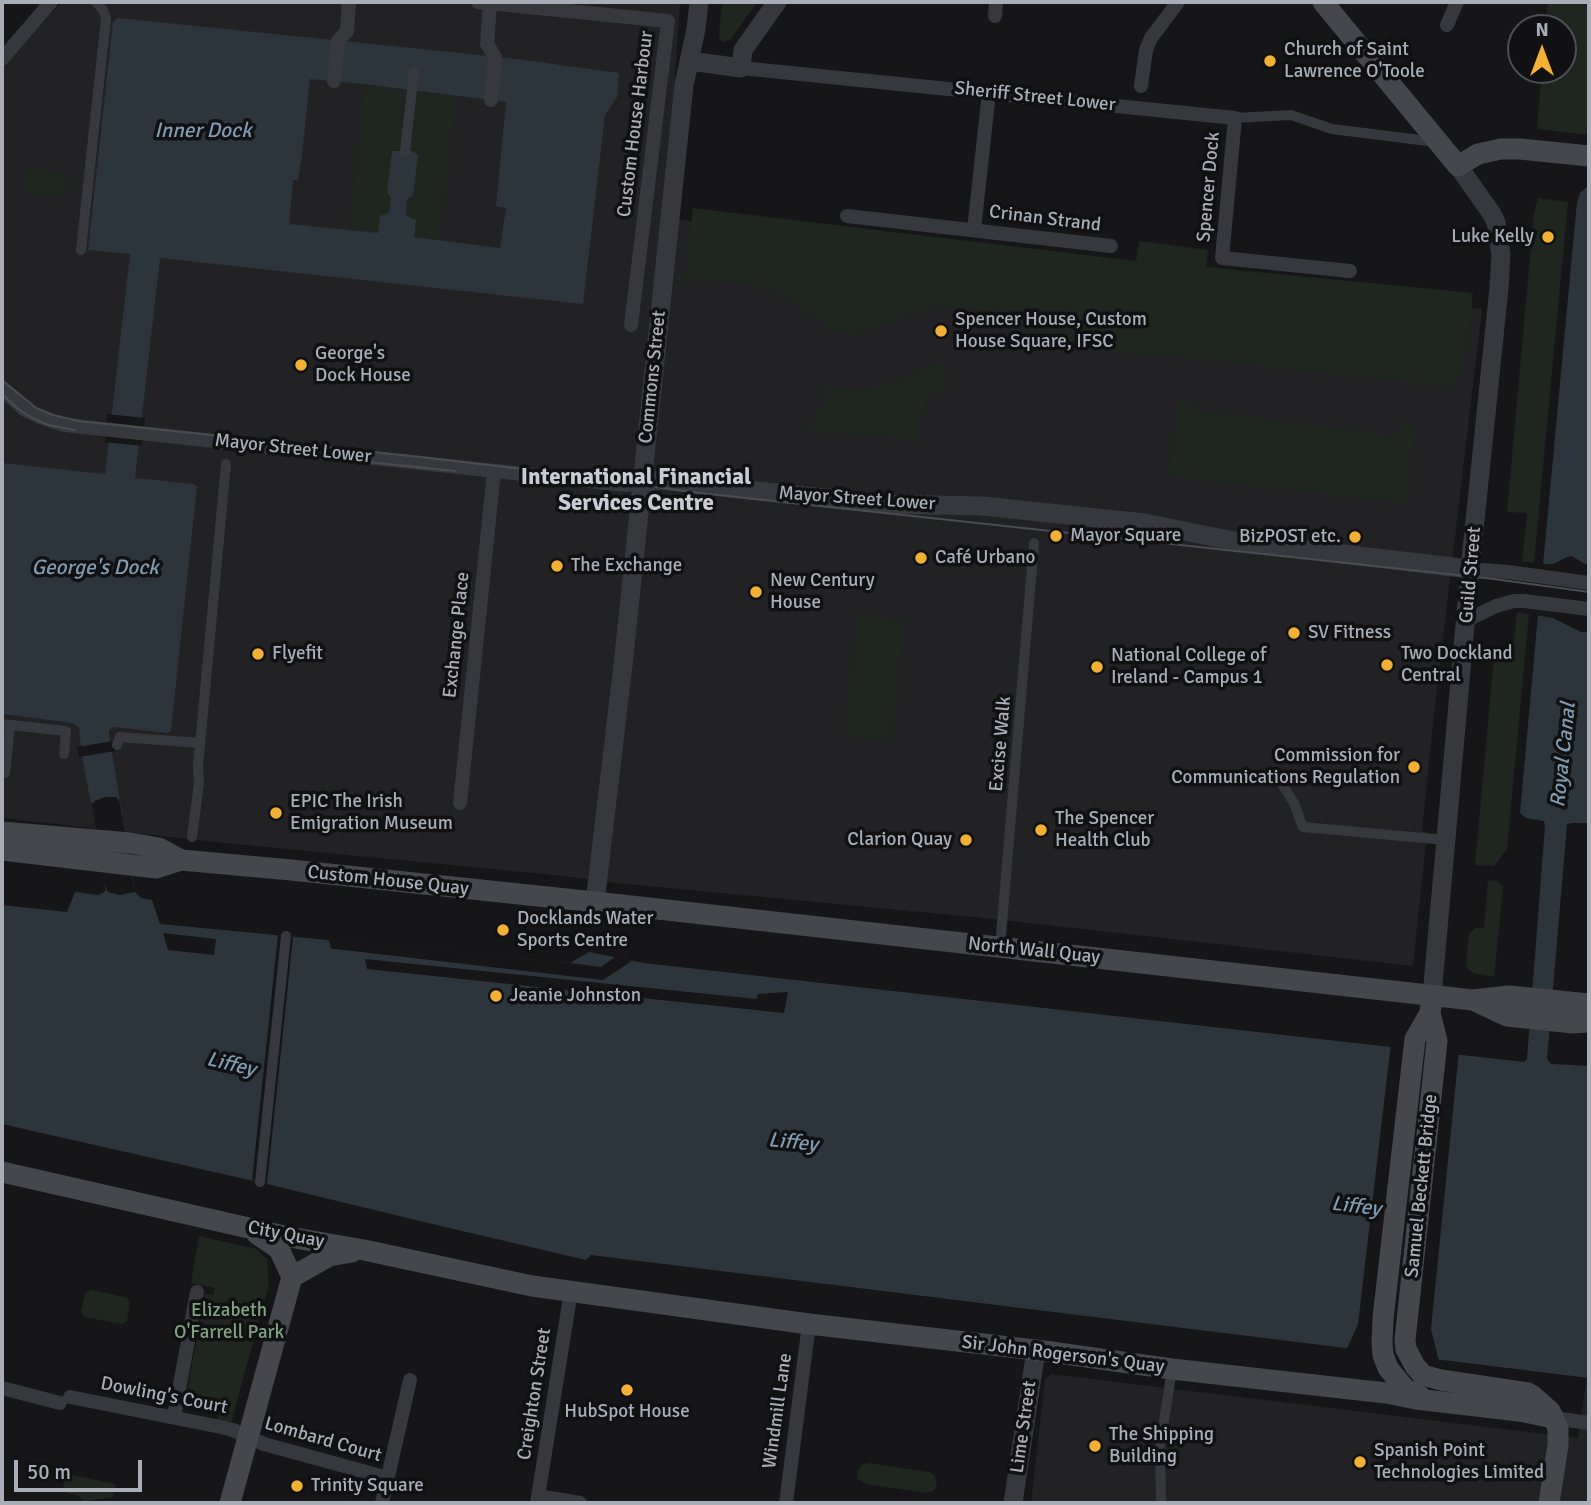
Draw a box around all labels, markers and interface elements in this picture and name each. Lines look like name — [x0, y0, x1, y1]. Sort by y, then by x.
north arrow — [1507, 14, 1577, 84]
text: N — [1535, 18, 1549, 42]
street label: Custom House Harbour — [613, 30, 659, 218]
place label: Church of Saint Lawrence O'Toole — [1284, 39, 1425, 83]
marker: Church of Saint Lawrence O'Toole — [1262, 53, 1278, 69]
street label: Sheriff Street Lower — [953, 77, 1117, 117]
water label: Inner Dock — [155, 118, 251, 144]
street label: Spencer Dock — [1193, 131, 1225, 243]
street label: Crinan Strand — [988, 201, 1102, 237]
place label: Luke Kelly — [1451, 226, 1534, 248]
marker: Luke Kelly — [1540, 229, 1556, 245]
street label: Commons Street — [635, 309, 671, 445]
place label: Spencer House, Custom House Square, IFSC — [955, 309, 1147, 353]
marker: Spencer House, Custom House Square, IFSC — [933, 323, 949, 339]
place label: George's Dock House — [315, 343, 411, 387]
marker: George's Dock House — [293, 357, 309, 373]
street label: Mayor Street Lower — [214, 429, 372, 469]
district label: International Financial Services Centre — [521, 464, 751, 518]
street label: Mayor Street Lower — [778, 482, 936, 516]
place label: Mayor Square — [1070, 525, 1181, 547]
place label: BizPOST etc. — [1239, 526, 1341, 548]
street label: Guild Street — [1455, 526, 1487, 624]
marker: Mayor Square — [1048, 528, 1064, 544]
marker: BizPOST etc. — [1347, 529, 1363, 545]
place label: Café Urbano — [935, 547, 1035, 569]
marker: Café Urbano — [913, 550, 929, 566]
water label: George's Dock — [31, 555, 159, 581]
place label: The Exchange — [571, 555, 682, 577]
marker: The Exchange — [549, 558, 565, 574]
place label: New Century House — [770, 570, 875, 614]
street label: Exchange Place — [439, 571, 475, 699]
marker: New Century House — [748, 584, 764, 600]
place label: SV Fitness — [1308, 622, 1391, 644]
marker: SV Fitness — [1286, 625, 1302, 641]
place label: Flyefit — [272, 643, 323, 665]
place label: Two Dockland Central — [1401, 643, 1513, 687]
place label: National College of Ireland - Campus 1 — [1111, 645, 1266, 689]
marker: Flyefit — [250, 646, 266, 662]
marker: Two Dockland Central — [1379, 657, 1395, 673]
marker: National College of Ireland - Campus 1 — [1089, 659, 1105, 675]
street label: Excise Walk — [985, 695, 1017, 793]
water label: Royal Canal — [1546, 701, 1582, 809]
place label: Commission for Communications Regulation — [1171, 745, 1400, 789]
marker: Commission for Communications Regulation — [1406, 759, 1422, 775]
place label: EPIC The Irish Emigration Museum — [290, 791, 453, 835]
marker: EPIC The Irish Emigration Museum — [268, 805, 284, 821]
place label: The Spencer Health Club — [1055, 808, 1154, 852]
marker: The Spencer Health Club — [1033, 822, 1049, 838]
place label: Clarion Quay — [847, 829, 952, 851]
marker: Clarion Quay — [958, 832, 974, 848]
street label: Custom House Quay — [306, 861, 470, 901]
place label: Docklands Water Sports Centre — [517, 908, 653, 952]
marker: Docklands Water Sports Centre — [495, 922, 511, 938]
street label: North Wall Quay — [967, 933, 1101, 969]
place label: Jeanie Johnston — [510, 985, 641, 1007]
marker: Jeanie Johnston — [488, 988, 504, 1004]
water label: Liffey — [204, 1047, 258, 1083]
street label: Samuel Beckett Bridge — [1401, 1093, 1443, 1279]
water label: Liffey — [767, 1128, 819, 1158]
water label: Liffey — [1330, 1191, 1382, 1223]
street label: City Quay — [246, 1216, 326, 1254]
park label: Elizabeth O'Farrell Park — [174, 1300, 284, 1344]
street label: Creighton Street — [513, 1326, 557, 1462]
street label: Sir John Rogerson's Quay — [961, 1331, 1165, 1379]
street label: Windmill Lane — [759, 1352, 797, 1470]
street label: Dowling's Court — [99, 1373, 229, 1419]
street label: Lime Street — [1006, 1379, 1042, 1475]
marker: HubSpot House — [619, 1382, 635, 1398]
place label: HubSpot House — [564, 1401, 690, 1423]
street label: Lombard Court — [262, 1412, 384, 1468]
place label: The Shipping Building — [1109, 1424, 1214, 1468]
marker: The Shipping Building — [1087, 1438, 1103, 1454]
place label: Spanish Point Technologies Limited — [1374, 1440, 1544, 1484]
scale bar — [18, 1446, 145, 1490]
marker: Spanish Point Technologies Limited — [1352, 1454, 1368, 1470]
text: 50 m — [27, 1459, 71, 1485]
place label: Trinity Square — [311, 1475, 424, 1497]
marker: Trinity Square — [289, 1478, 305, 1494]

